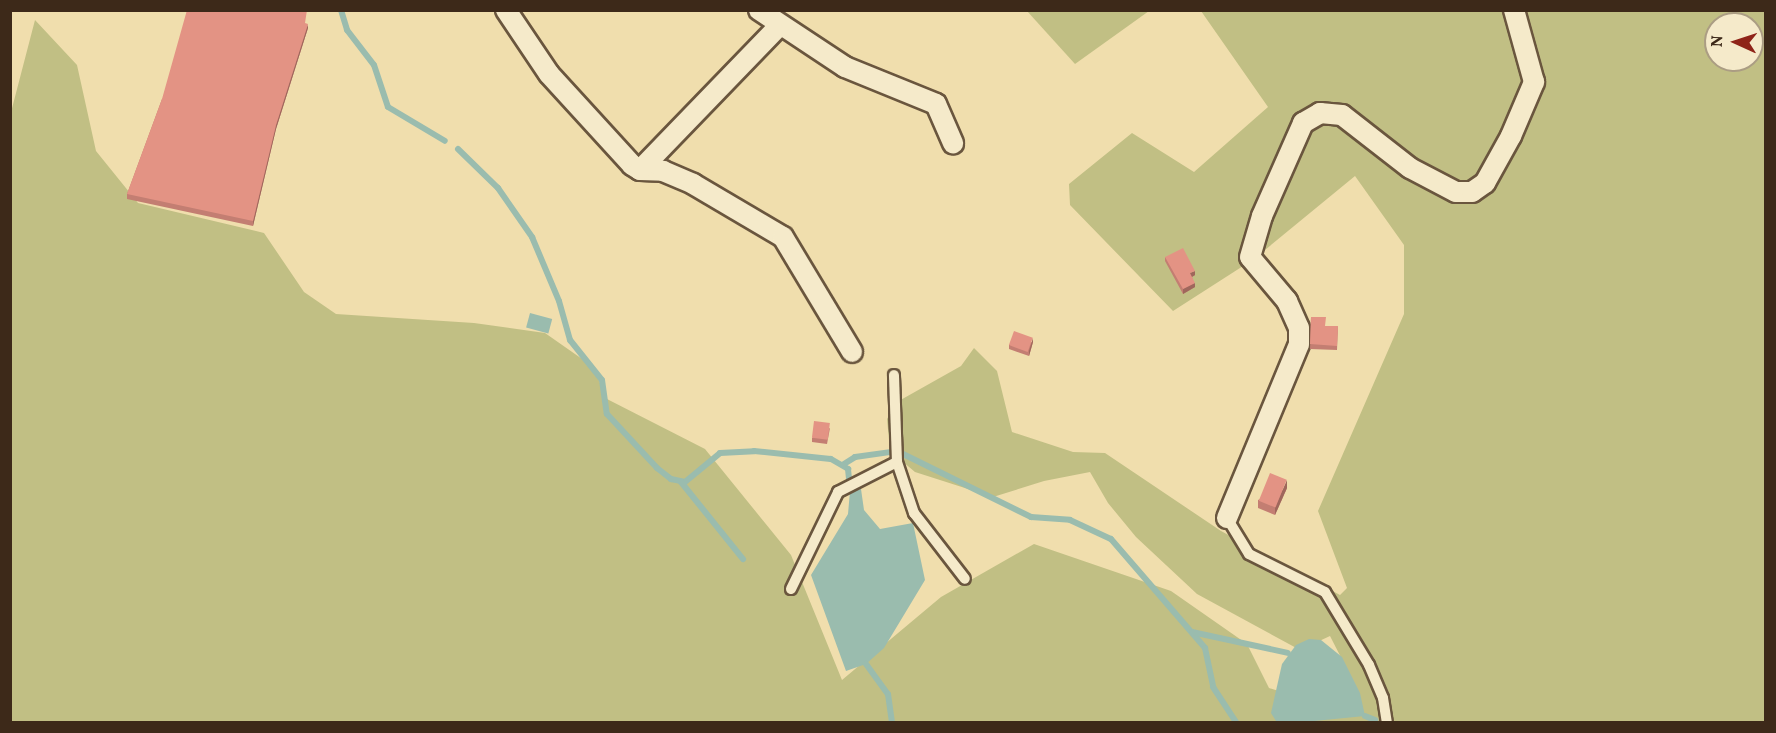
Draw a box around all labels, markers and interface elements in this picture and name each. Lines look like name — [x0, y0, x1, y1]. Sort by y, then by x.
north arrow — [1704, 12, 1764, 72]
text: N — [1707, 35, 1729, 48]

